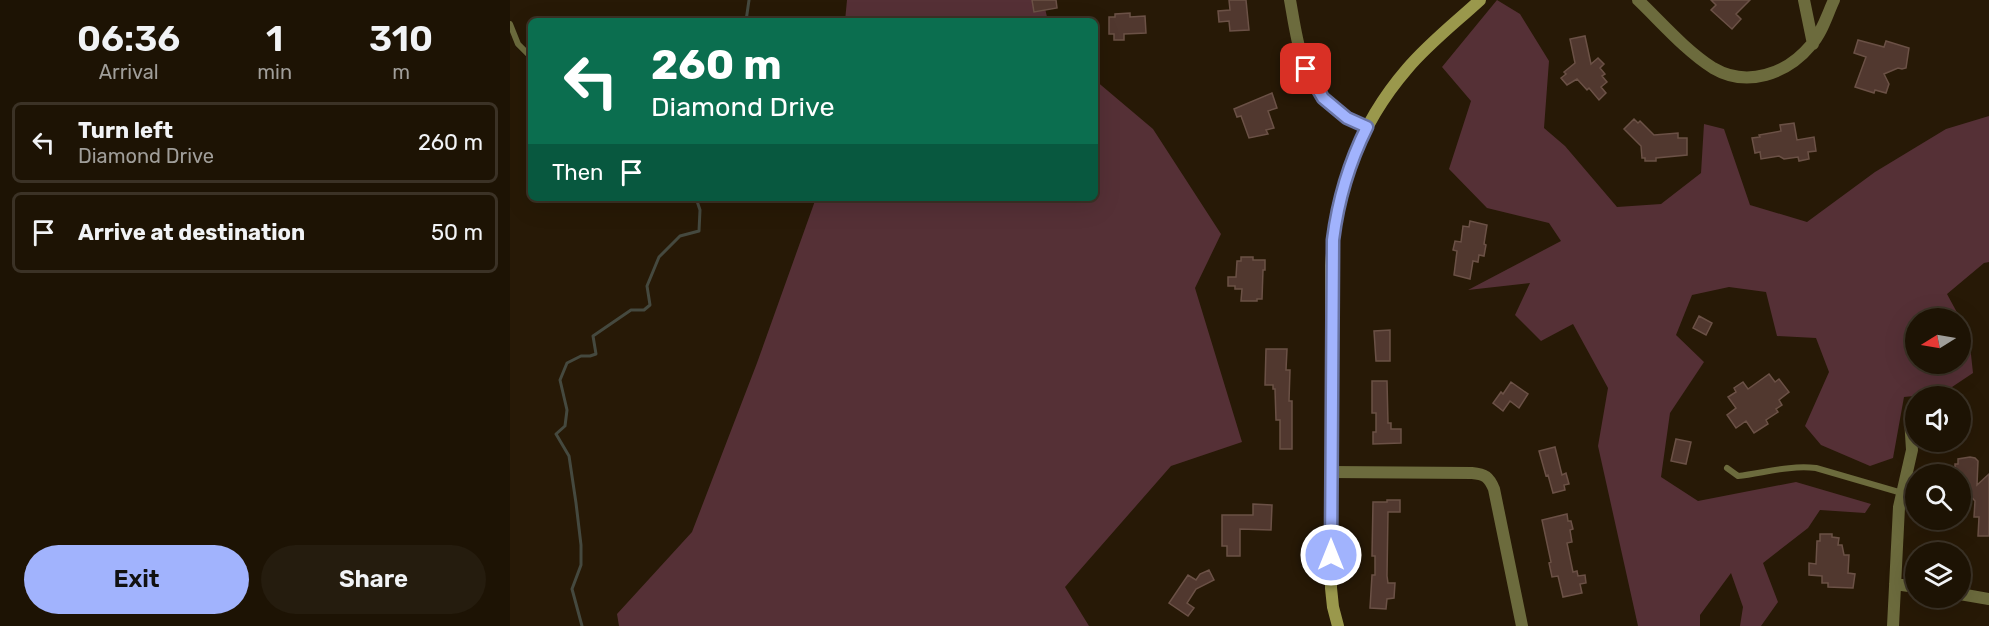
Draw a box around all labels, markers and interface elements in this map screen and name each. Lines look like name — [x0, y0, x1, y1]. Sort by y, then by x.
text: 06:36 — [77, 17, 180, 60]
text: 1 — [266, 17, 283, 60]
text: 310 — [369, 17, 433, 60]
text: 260 m — [651, 40, 782, 90]
icon: left — [552, 42, 630, 120]
pin — [1280, 43, 1331, 94]
icon: arrive — [1289, 52, 1322, 85]
text: Arrival — [99, 60, 159, 84]
text: min — [257, 60, 292, 84]
text: m — [392, 60, 410, 84]
text: Diamond Drive — [651, 91, 835, 123]
text: Turn left — [78, 117, 173, 144]
icon: left — [27, 126, 60, 159]
text: 260 m — [418, 129, 483, 156]
text: Diamond Drive — [78, 144, 214, 168]
icon: arrive — [615, 156, 648, 189]
text: Then — [552, 159, 603, 186]
icon: arrive — [27, 216, 60, 249]
text: Arrive at destination — [78, 219, 305, 246]
text: 50 m — [431, 219, 483, 246]
north arrow — [1905, 308, 1971, 374]
map controls — [1905, 308, 1971, 608]
button: sound — [1905, 386, 1971, 452]
button: search — [1905, 464, 1971, 530]
position arrow — [1299, 523, 1363, 587]
button: layers — [1905, 542, 1971, 608]
button: Exit — [24, 545, 249, 614]
button: Share — [261, 545, 486, 614]

